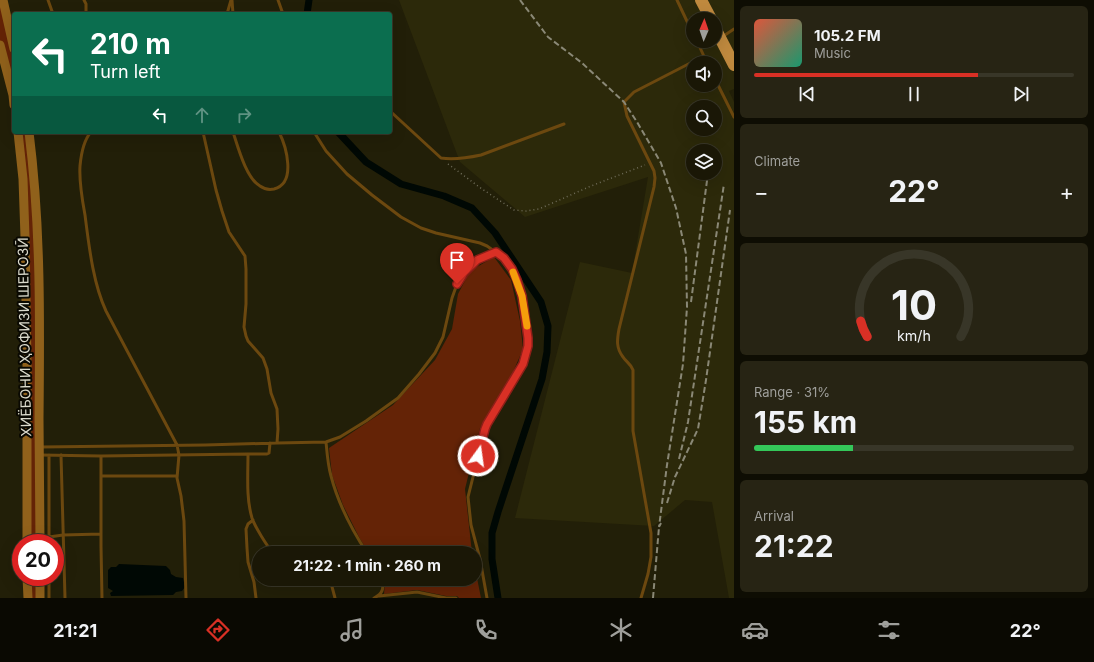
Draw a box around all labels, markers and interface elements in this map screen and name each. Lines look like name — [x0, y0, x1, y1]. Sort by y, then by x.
north arrow — [686, 12, 722, 48]
map controls — [686, 12, 722, 180]
text: 105.2 FM — [814, 26, 881, 45]
text: 210 m — [90, 27, 171, 61]
icon: left — [24, 28, 76, 80]
text: Music — [814, 45, 851, 61]
button: sound — [686, 56, 722, 92]
text: Turn left — [90, 61, 160, 82]
icon: previous — [796, 83, 818, 105]
icon: pause — [903, 83, 925, 105]
icon: next — [1010, 83, 1032, 105]
button: search — [686, 100, 722, 136]
icon: left — [149, 104, 171, 126]
icon: ahead — [191, 104, 213, 126]
icon: right — [233, 104, 255, 126]
button: layers — [686, 144, 722, 180]
text: Climate — [754, 153, 800, 169]
text: 22° — [888, 173, 940, 209]
text: − — [754, 179, 769, 205]
text: + — [1059, 179, 1074, 205]
street label: ХИЁБОНИ ҲОФИЗИ ШЕРОЗӢ — [14, 237, 34, 437]
pin — [440, 243, 474, 284]
icon: arrive — [446, 249, 468, 271]
text: 10 — [891, 280, 937, 330]
text: km/h — [897, 327, 931, 344]
text: Range · 31% — [754, 384, 830, 400]
text: 155 km — [754, 404, 857, 440]
position arrow — [457, 435, 499, 477]
text: Arrival — [754, 508, 794, 524]
text: 21:22 — [754, 528, 834, 564]
speed limit sign: 20 — [12, 534, 64, 586]
text: 21:22 · 1 min · 260 m — [293, 556, 441, 575]
icon: directions — [204, 616, 232, 644]
icon: music — [338, 616, 366, 644]
icon: phone — [472, 616, 500, 644]
icon: climate — [607, 616, 635, 644]
icon: car — [741, 616, 769, 644]
icon: filters — [875, 616, 903, 644]
text: 21:21 — [53, 620, 97, 641]
text: 22° — [1010, 620, 1041, 641]

